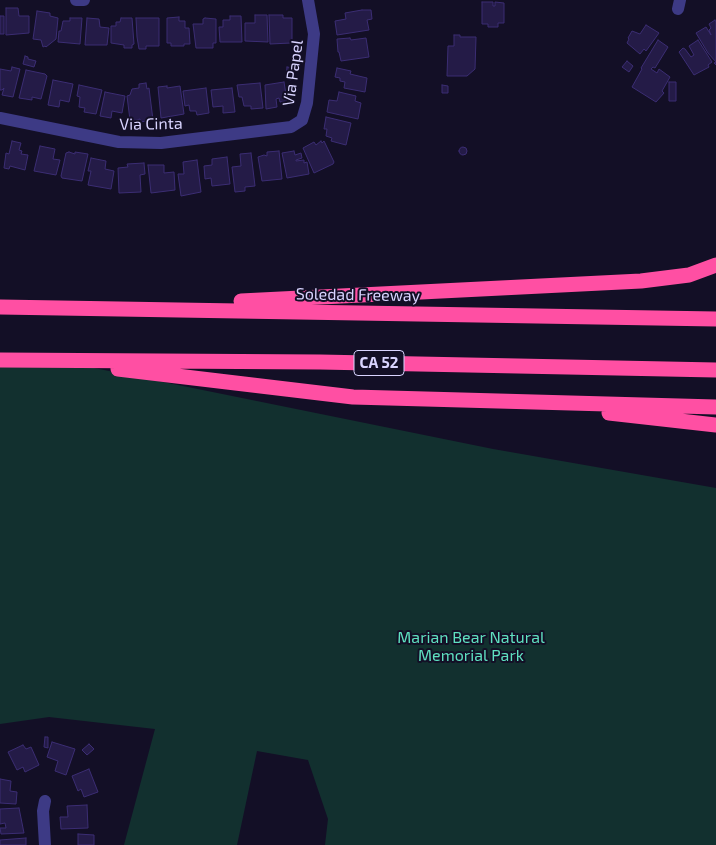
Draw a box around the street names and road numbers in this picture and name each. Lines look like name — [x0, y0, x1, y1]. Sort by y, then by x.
street label: Via Papel — [279, 39, 307, 107]
street label: Via Cinta — [119, 114, 183, 134]
street label: Soledad Freeway — [296, 284, 420, 306]
road number: CA 52 — [354, 350, 404, 376]

